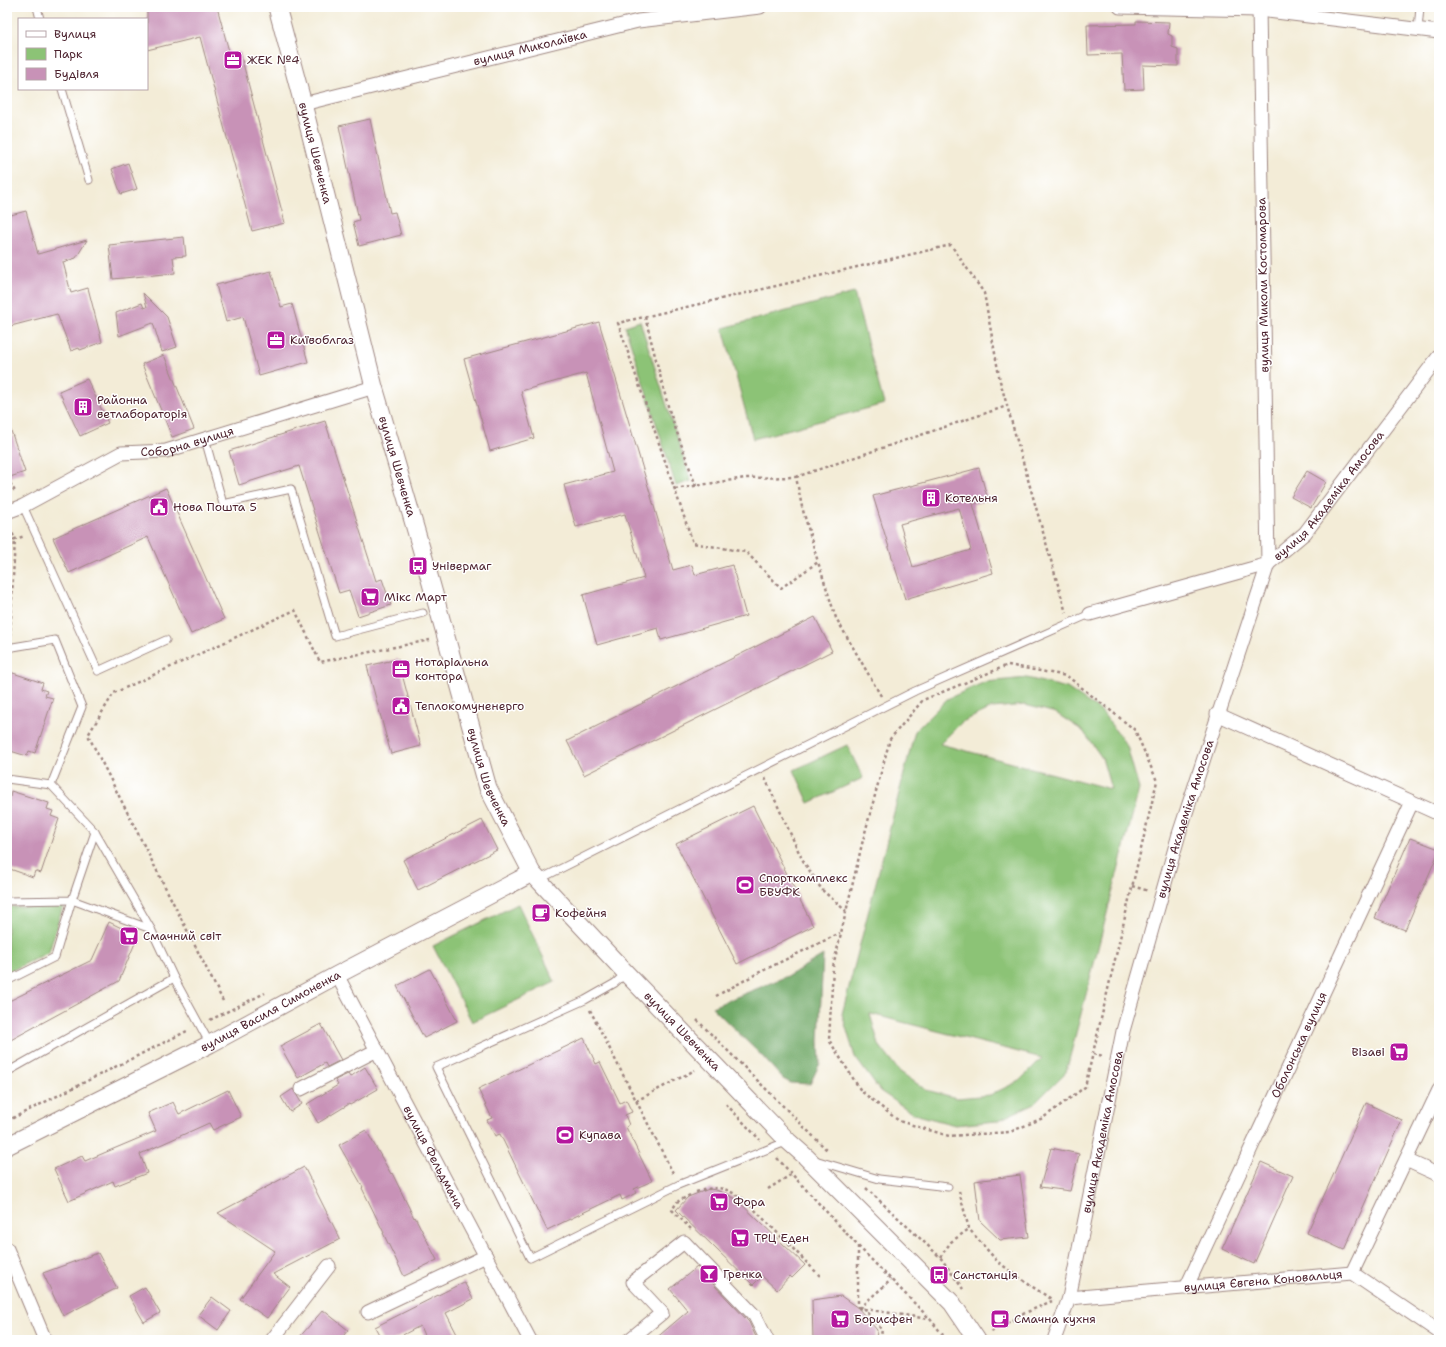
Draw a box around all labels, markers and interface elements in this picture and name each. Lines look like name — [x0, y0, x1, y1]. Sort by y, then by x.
legend — [18, 18, 148, 90]
text: Вулиця — [54, 26, 96, 42]
street label: вулиця Миколаївка — [472, 26, 589, 69]
text: Парк — [54, 46, 83, 62]
office icon: ЖЕК №4 — [222, 49, 244, 71]
place label: ЖЕК №4 — [247, 52, 300, 68]
text: Будівля — [54, 66, 99, 82]
street label: вулиця Шевченка — [295, 101, 336, 206]
street label: вулиця Миколи Костомарова — [1253, 197, 1273, 373]
office icon: Київоблгаз — [265, 329, 287, 351]
place label: Київоблгаз — [290, 332, 354, 348]
place label: Районна ветлабораторія — [97, 392, 187, 422]
building icon: Районна ветлабораторія — [72, 396, 94, 418]
street label: вулиця Шевченка — [375, 414, 420, 519]
street label: Соборна вулиця — [140, 423, 236, 460]
street label: вулиця Академіка Амосова — [1270, 427, 1388, 564]
building icon: Котельня — [920, 487, 942, 509]
place label: Котельня — [945, 490, 998, 506]
public building icon: Нова Пошта 5 — [148, 496, 170, 518]
place label: Нова Пошта 5 — [173, 499, 257, 515]
bus stop icon: Універмаг — [407, 555, 429, 577]
place label: Універмаг — [432, 558, 492, 574]
supermarket icon: Мікс Март — [359, 586, 381, 608]
place label: Мікс Март — [384, 589, 448, 605]
place label: Нотаріальна контора — [415, 654, 489, 684]
office icon: Нотаріальна контора — [390, 658, 412, 680]
public building icon: Теплокомуненерго — [390, 695, 412, 717]
place label: Теплокомуненерго — [415, 698, 524, 714]
street label: вулиця Шевченка — [464, 726, 515, 829]
street label: вулиця Академіка Амосова — [1153, 737, 1218, 900]
place label: Спорткомплекс БВУФК — [759, 870, 848, 900]
sports icon: Спорткомплекс БВУФК — [734, 874, 756, 896]
cafe icon: Кофейня — [530, 902, 552, 924]
place label: Кофейня — [555, 905, 607, 921]
supermarket icon: Смачний світ — [118, 925, 140, 947]
place label: Смачний світ — [143, 928, 222, 944]
street label: вулиця Василя Симоненка — [198, 966, 344, 1056]
street label: вулиця Шевченка — [640, 988, 724, 1075]
street label: Оболонська вулиця — [1267, 989, 1331, 1101]
supermarket icon: Візаві — [1388, 1041, 1410, 1063]
place label: Візаві — [1351, 1044, 1385, 1060]
street label: вулиця Академіка Амосова — [1078, 1049, 1127, 1215]
street label: вулиця Фельдмана — [399, 1103, 467, 1212]
sports icon: Купава — [554, 1124, 576, 1146]
place label: Купава — [579, 1127, 622, 1143]
supermarket icon: Фора — [708, 1191, 730, 1213]
place label: Фора — [733, 1194, 766, 1210]
supermarket icon: ТРЦ Еден — [729, 1227, 751, 1249]
place label: ТРЦ Еден — [754, 1230, 809, 1246]
bar icon: Гренка — [698, 1263, 720, 1285]
bus stop icon: Санстанція — [928, 1264, 950, 1286]
place label: Гренка — [723, 1266, 763, 1282]
street label: вулиця Євгена Коновальця — [1183, 1266, 1343, 1296]
place label: Санстанція — [953, 1267, 1018, 1283]
supermarket icon: Борисфен — [829, 1308, 851, 1330]
cafe icon: Смачна кухня — [989, 1308, 1011, 1330]
place label: Борисфен — [854, 1311, 912, 1327]
place label: Смачна кухня — [1014, 1311, 1096, 1327]

